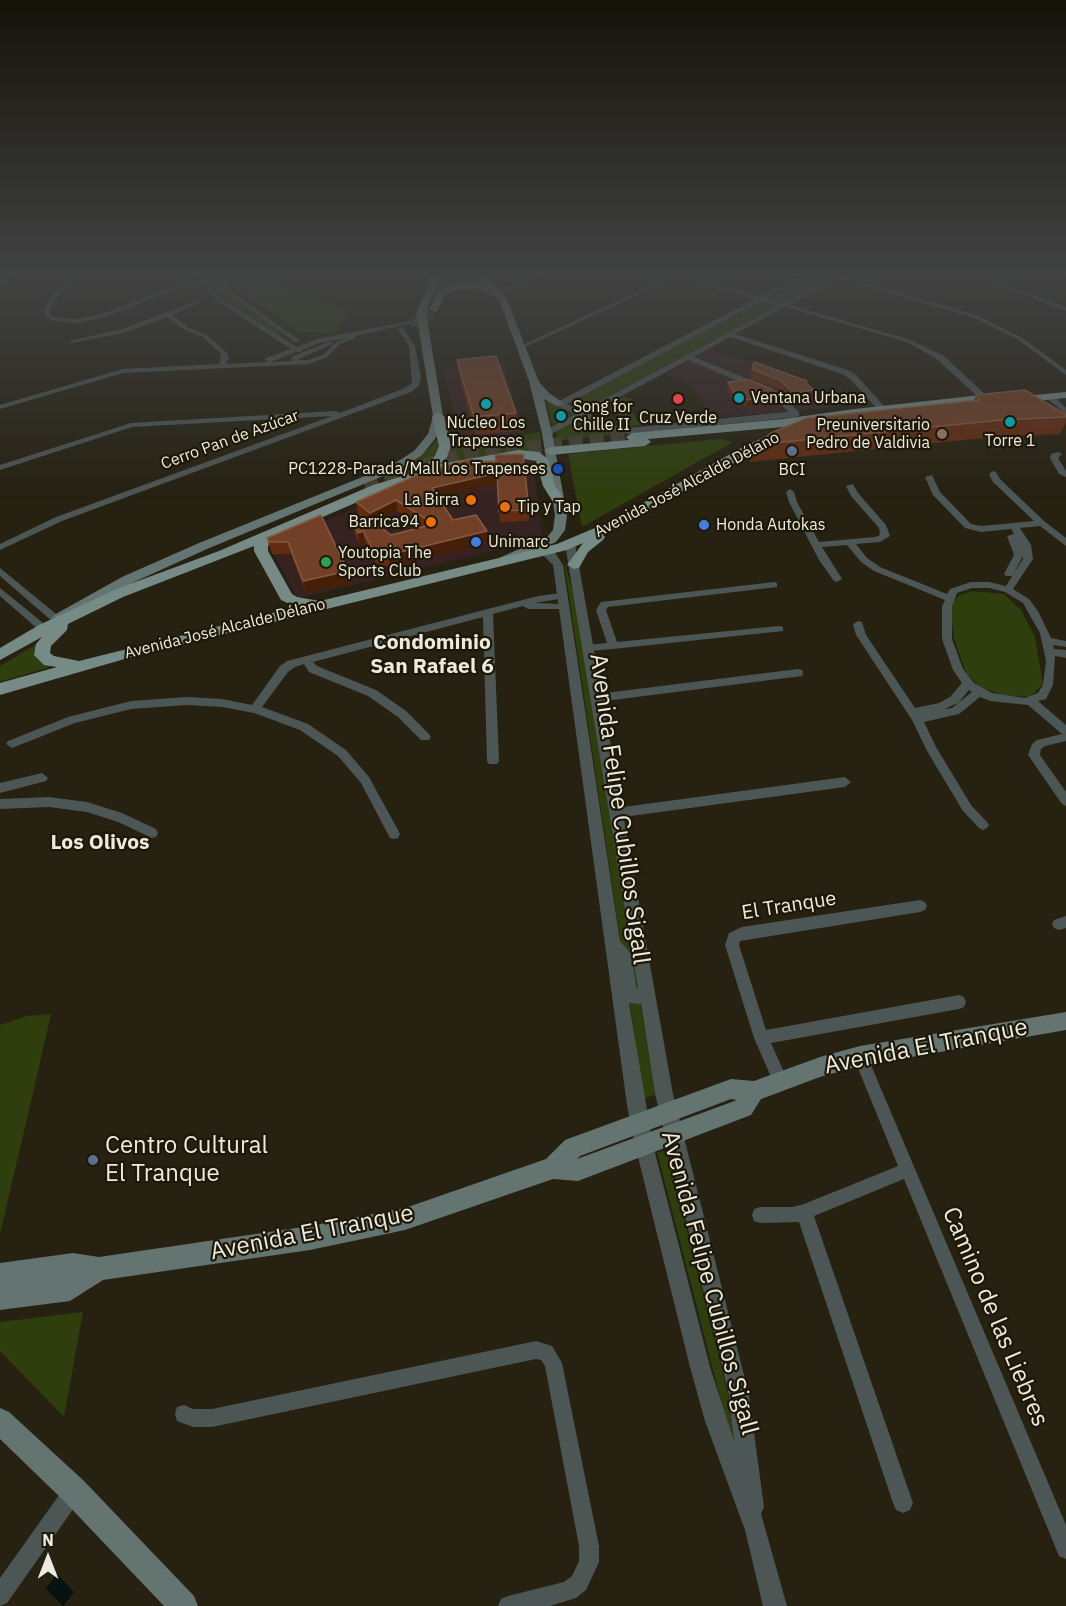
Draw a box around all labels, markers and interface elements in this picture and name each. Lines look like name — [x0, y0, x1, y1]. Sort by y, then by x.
place label: Ventana Urbana — [751, 388, 866, 408]
marker: Ventana Urbana — [732, 391, 746, 405]
marker: Cruz Verde — [671, 392, 685, 406]
marker: Núcleo Los Trapenses — [479, 397, 493, 411]
place label: Song for Chille II — [573, 397, 633, 435]
street label: Cerro Pan de Azúcar — [158, 406, 302, 474]
place label: Cruz Verde — [639, 408, 717, 428]
marker: Song for Chille II — [554, 409, 568, 423]
place label: Núcleo Los Trapenses — [447, 413, 525, 451]
place label: Preuniversitario Pedro de Valdivia — [806, 415, 930, 453]
marker: Torre 1 — [1003, 415, 1017, 429]
marker: Preuniversitario Pedro de Valdivia — [935, 427, 949, 441]
street label: Avenida José Alcalde Délano — [591, 428, 783, 542]
place label: Torre 1 — [985, 431, 1035, 451]
marker: BCI — [785, 444, 799, 458]
place label: PC1228-Parada/Mall Los Trapenses — [288, 459, 546, 479]
place label: BCI — [779, 460, 805, 480]
marker: PC1228-Parada/Mall Los Trapenses — [551, 462, 565, 476]
place label: La Birra — [404, 490, 459, 510]
marker: La Birra — [464, 493, 478, 507]
place label: Tip y Tap — [517, 497, 581, 517]
marker: Tip y Tap — [498, 500, 512, 514]
place label: Barrica94 — [348, 512, 419, 532]
marker: Barrica94 — [424, 515, 438, 529]
place label: Honda Autokas — [716, 515, 826, 535]
marker: Honda Autokas — [697, 518, 711, 532]
place label: Unimarc — [488, 532, 548, 552]
marker: Unimarc — [469, 535, 483, 549]
place label: Youtopia The Sports Club — [338, 543, 432, 581]
marker: Youtopia The Sports Club — [319, 555, 333, 569]
street label: Avenida José Alcalde Délano — [123, 595, 327, 663]
district label: Condominio San Rafael 6 — [370, 630, 494, 680]
street label: Avenida Felipe Cubillos Sigall — [583, 652, 655, 966]
district label: Los Olivos — [50, 830, 150, 856]
street label: El Tranque — [740, 887, 838, 925]
street label: Avenida El Tranque — [822, 1013, 1030, 1081]
street label: Avenida Felipe Cubillos Sigall — [655, 1128, 763, 1438]
place label: Centro Cultural El Tranque — [105, 1132, 268, 1188]
marker: Centro Cultural El Tranque — [86, 1153, 100, 1167]
street label: Avenida El Tranque — [208, 1199, 416, 1267]
street label: Camino de las Liebres — [936, 1203, 1054, 1431]
north arrow — [18, 1528, 78, 1588]
text: N — [42, 1530, 54, 1550]

